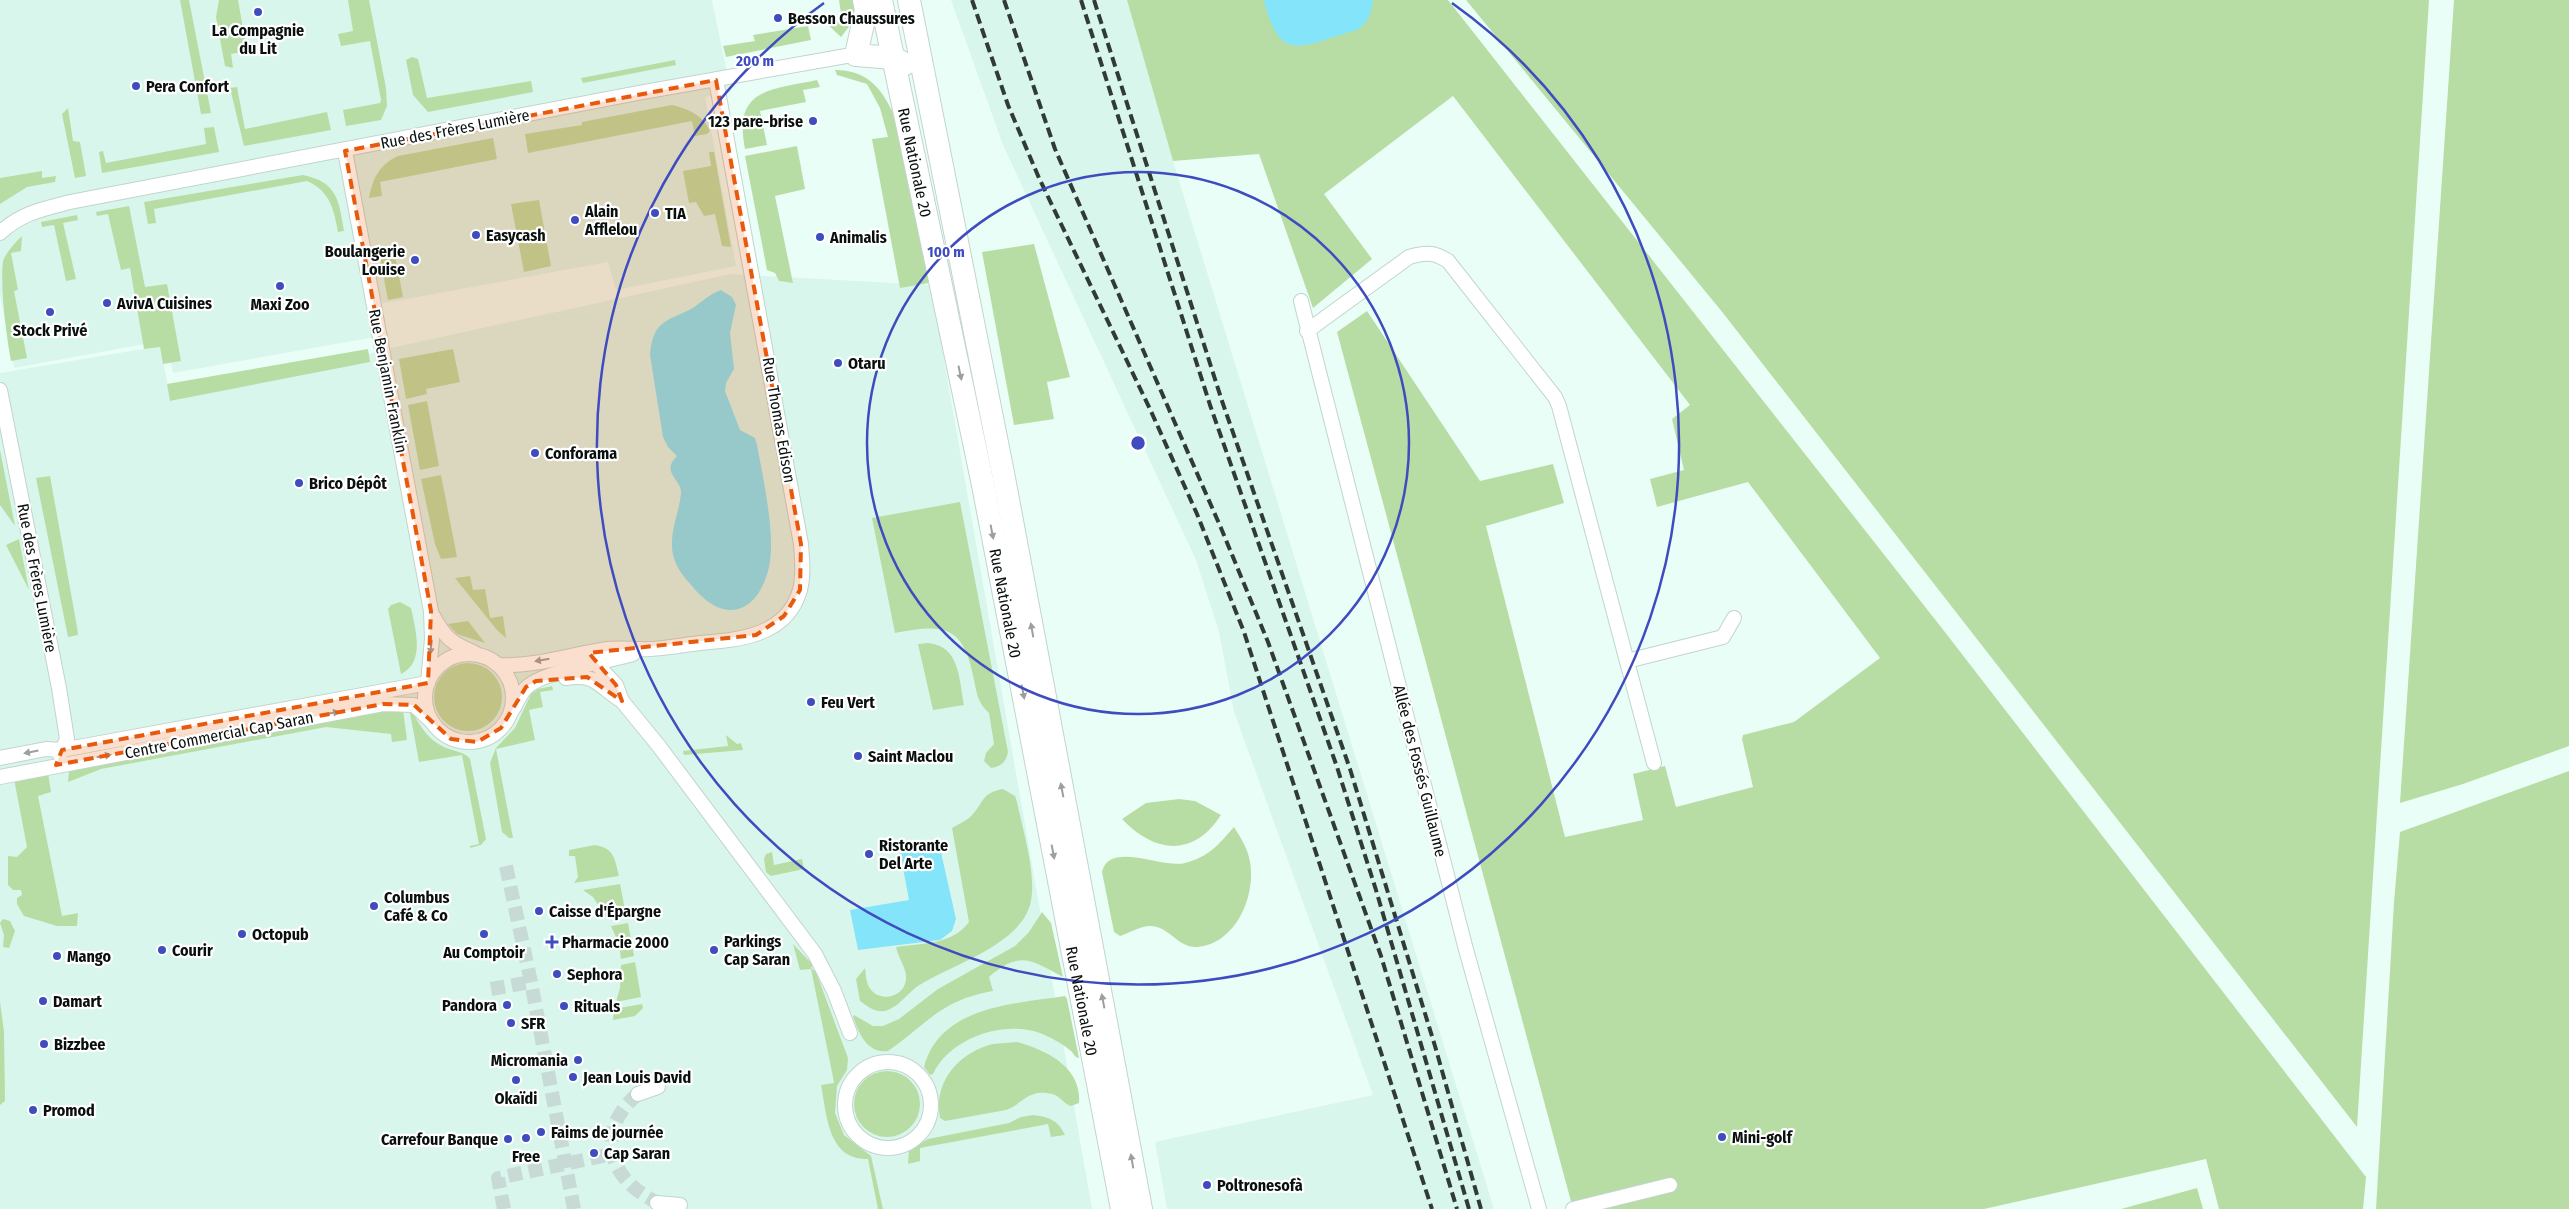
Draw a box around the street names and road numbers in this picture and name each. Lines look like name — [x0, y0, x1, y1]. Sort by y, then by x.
street label: Rue des Frères Lumière — [379, 105, 531, 153]
street label: Rue Nationale 20 — [894, 106, 936, 219]
street label: Rue Benjamin Franklin — [365, 307, 411, 455]
street label: Rue Thomas Edison — [759, 356, 799, 484]
street label: Rue des Frères Lumière — [13, 502, 61, 654]
street label: Rue Nationale 20 — [986, 547, 1026, 660]
street label: Allée des Fossés Guillaume — [1389, 683, 1451, 859]
street label: Centre Commercial Cap Saran — [123, 707, 315, 763]
street label: Rue Nationale 20 — [1062, 944, 1102, 1057]

